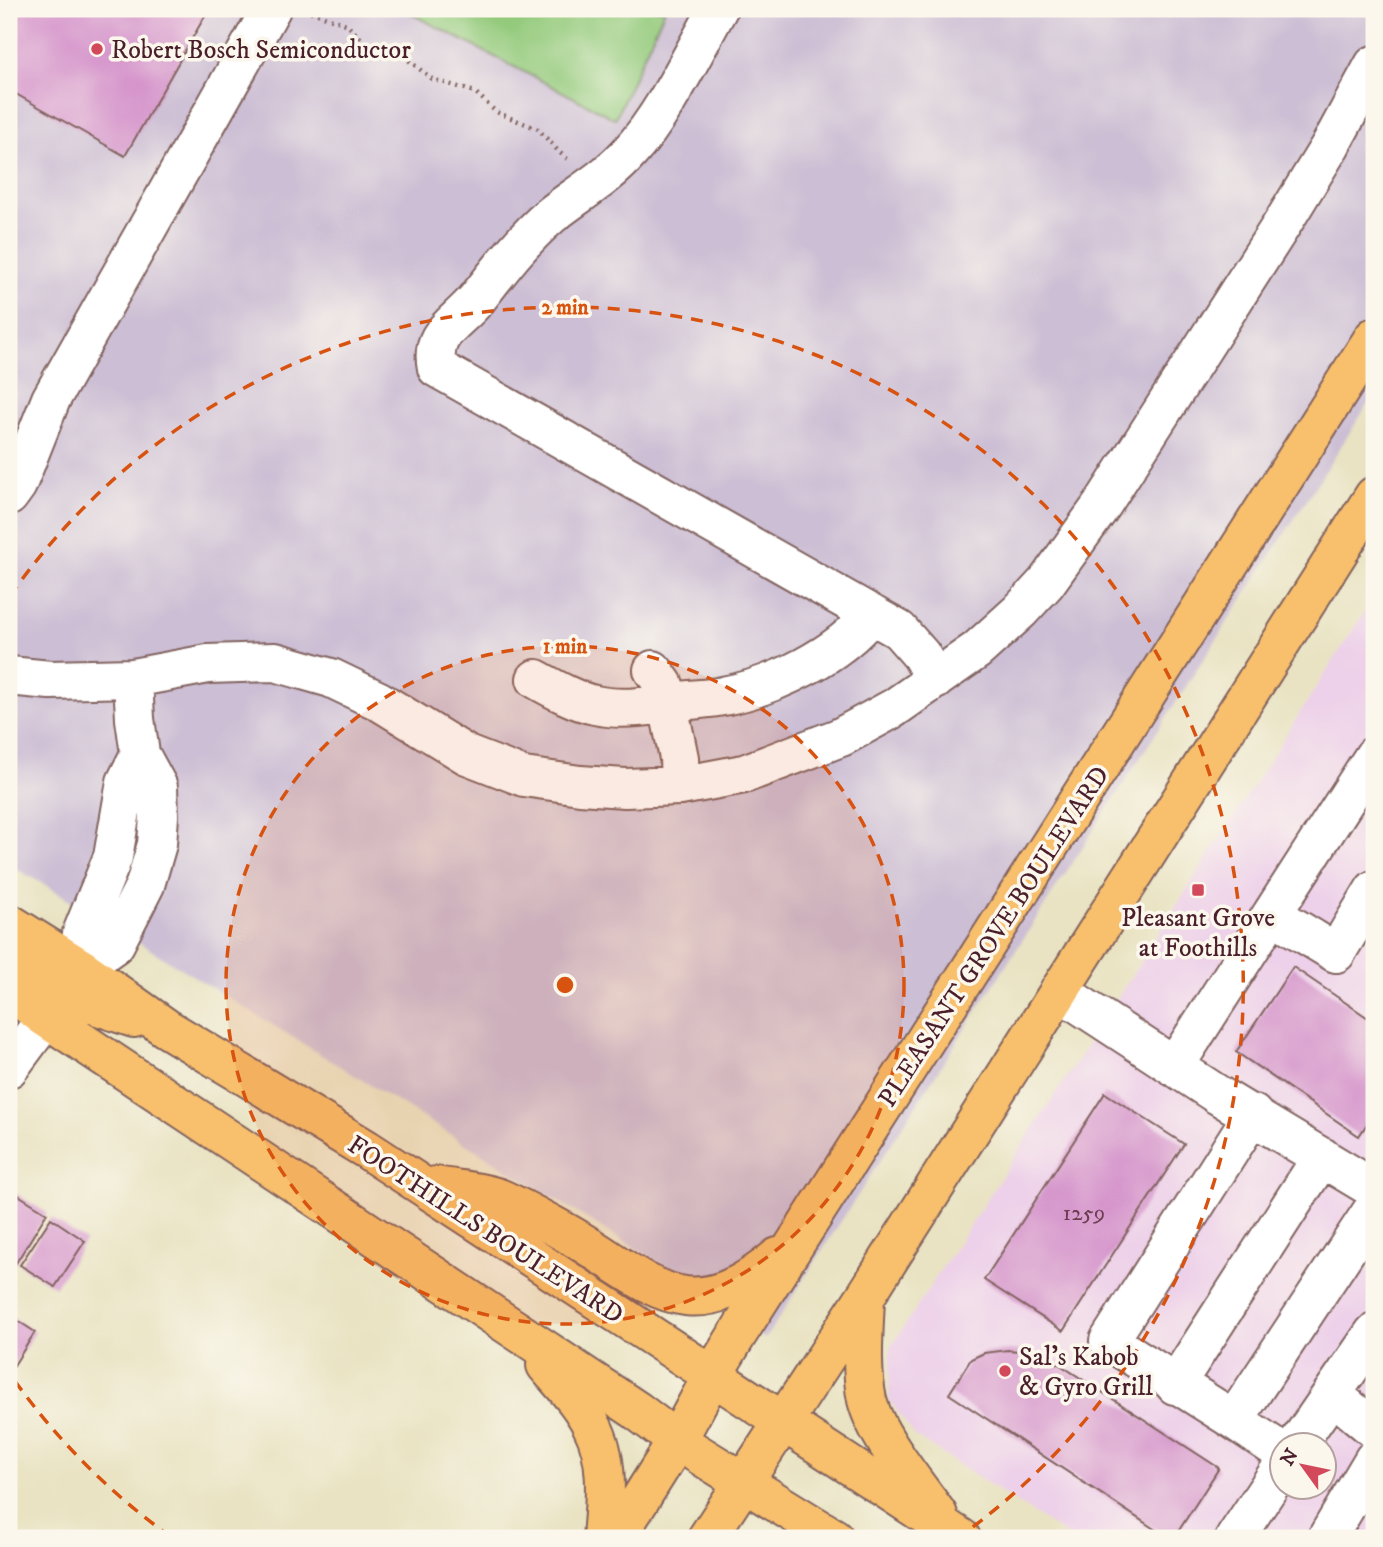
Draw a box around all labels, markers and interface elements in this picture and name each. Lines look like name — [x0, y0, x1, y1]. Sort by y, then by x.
place label: Robert Bosch Semiconductor — [111, 34, 411, 67]
marker: Robert Bosch Semiconductor — [89, 41, 105, 57]
text: 2 min — [542, 295, 590, 321]
text: 1 min — [543, 634, 588, 660]
street label: PLEASANT GROVE BOULEVARD — [871, 760, 1117, 1114]
marker: Pleasant Grove at Foothills — [1190, 882, 1206, 898]
place label: Pleasant Grove at Foothills — [1121, 902, 1275, 965]
centre of rings — [553, 973, 577, 997]
street label: FOOTHILLS BOULEVARD — [341, 1129, 629, 1332]
house number: 1259 — [1063, 1199, 1105, 1228]
place label: Sal's Kabob & Gyro Grill — [1019, 1341, 1153, 1404]
marker: Sal's Kabob & Gyro Grill — [997, 1363, 1013, 1379]
north arrow — [1268, 1432, 1338, 1502]
text: N — [1276, 1444, 1304, 1470]

